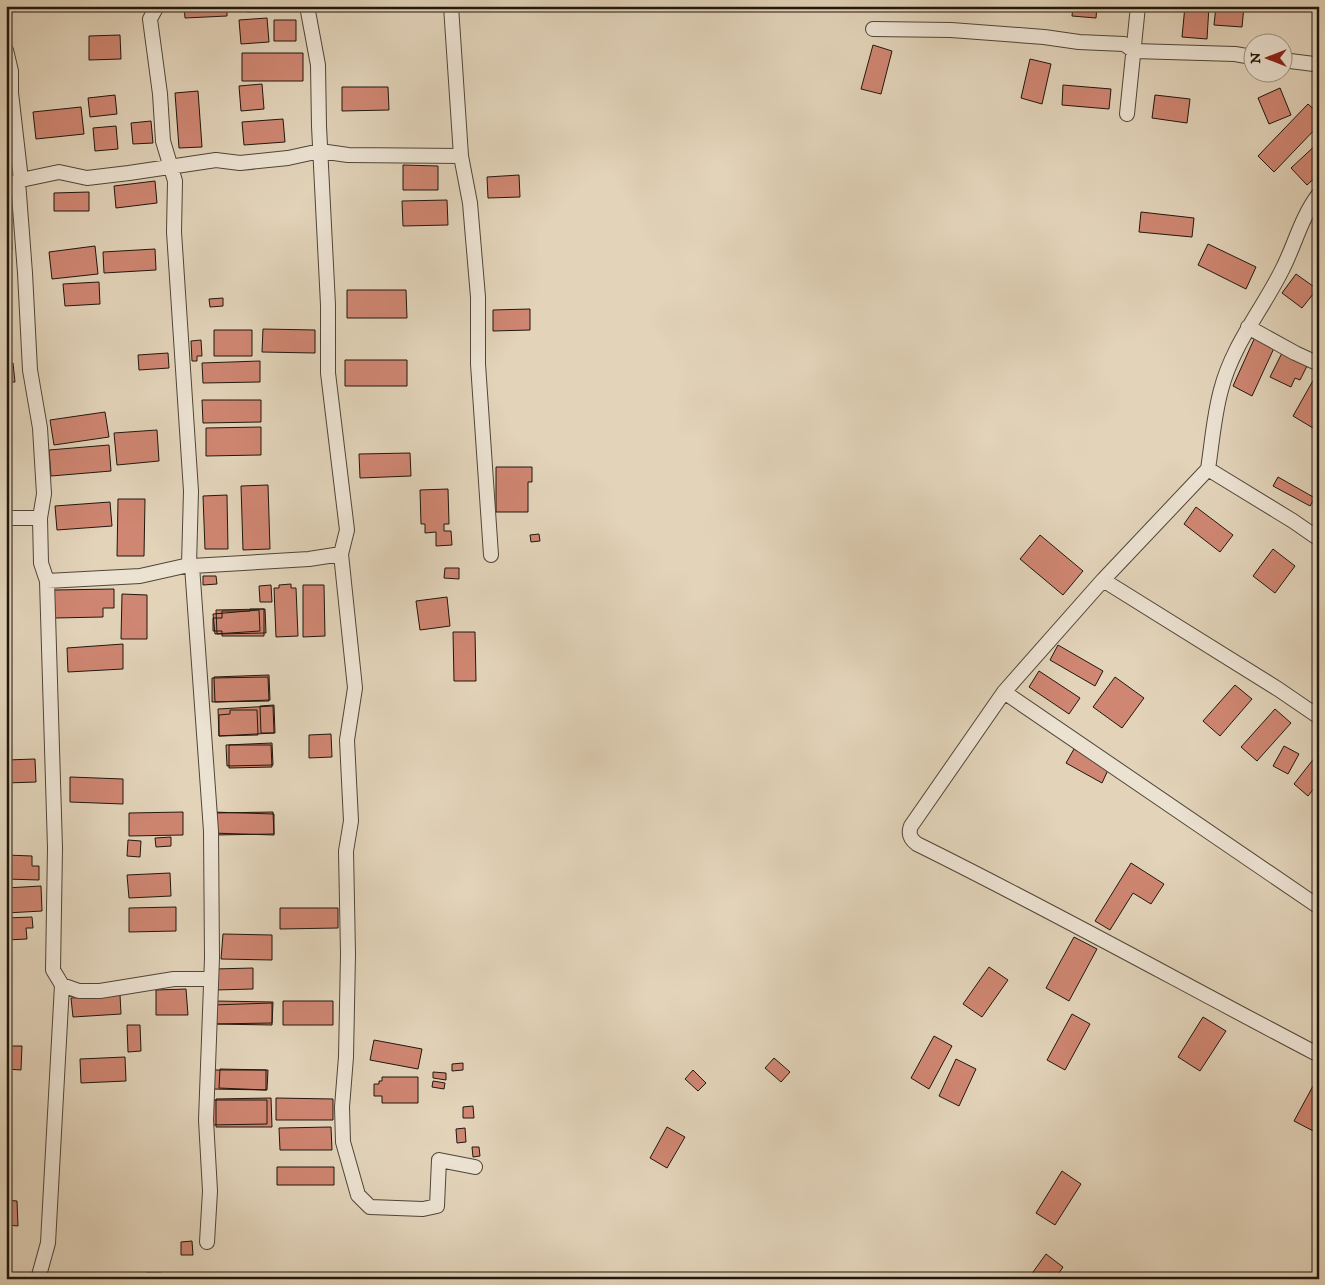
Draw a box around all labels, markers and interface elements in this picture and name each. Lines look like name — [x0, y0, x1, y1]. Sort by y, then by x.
north arrow — [1242, 32, 1292, 82]
text: N — [1247, 52, 1265, 64]

